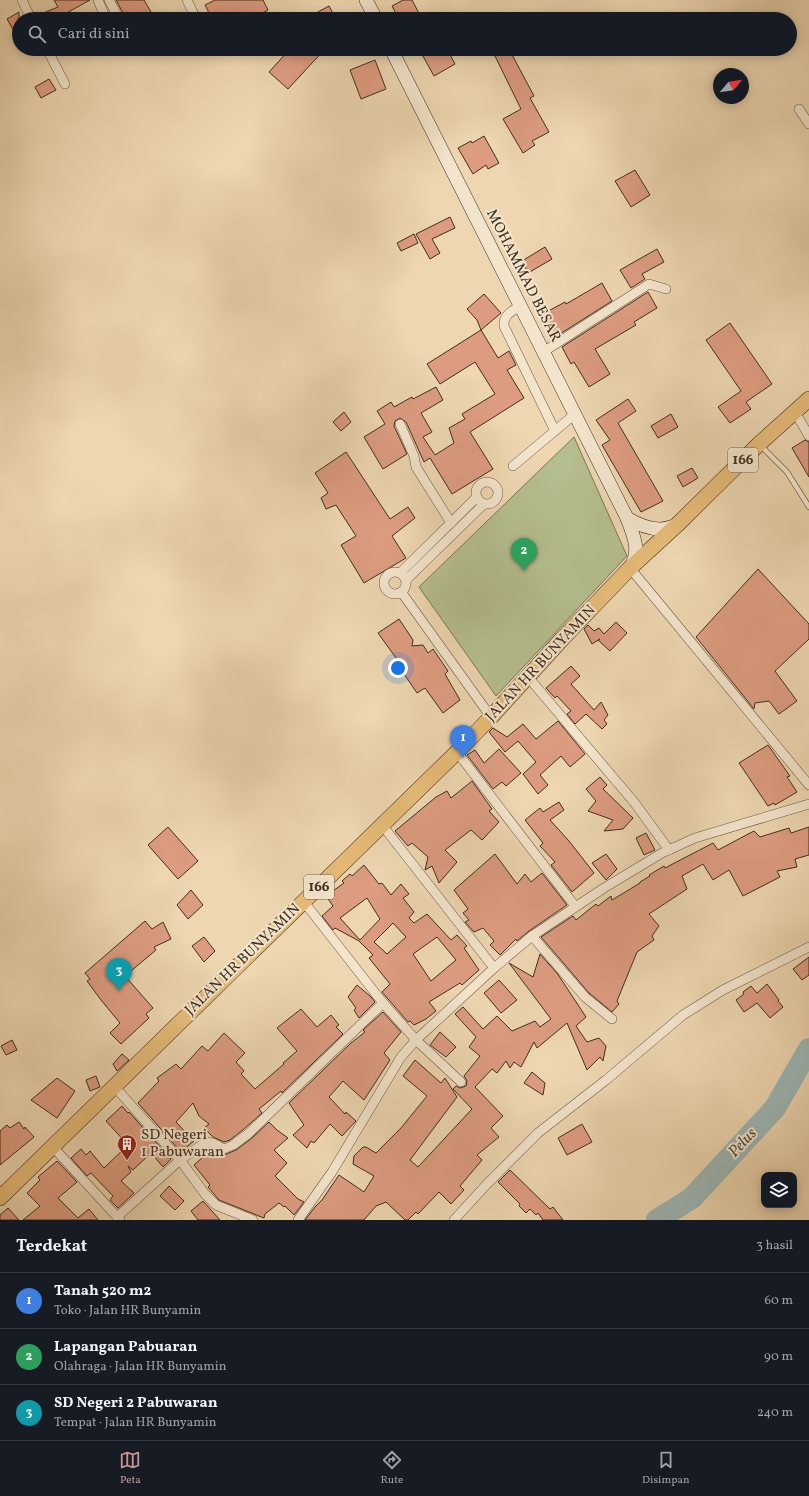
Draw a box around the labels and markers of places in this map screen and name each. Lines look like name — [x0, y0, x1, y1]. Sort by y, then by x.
pin: 2 — [511, 538, 537, 571]
pin: 1 — [450, 725, 476, 758]
pin: 3 — [106, 958, 132, 991]
place label: SD Negeri 1 Pabuwaran — [141, 1125, 224, 1163]
building icon: SD Negeri 1 Pabuwaran — [116, 1133, 138, 1161]

